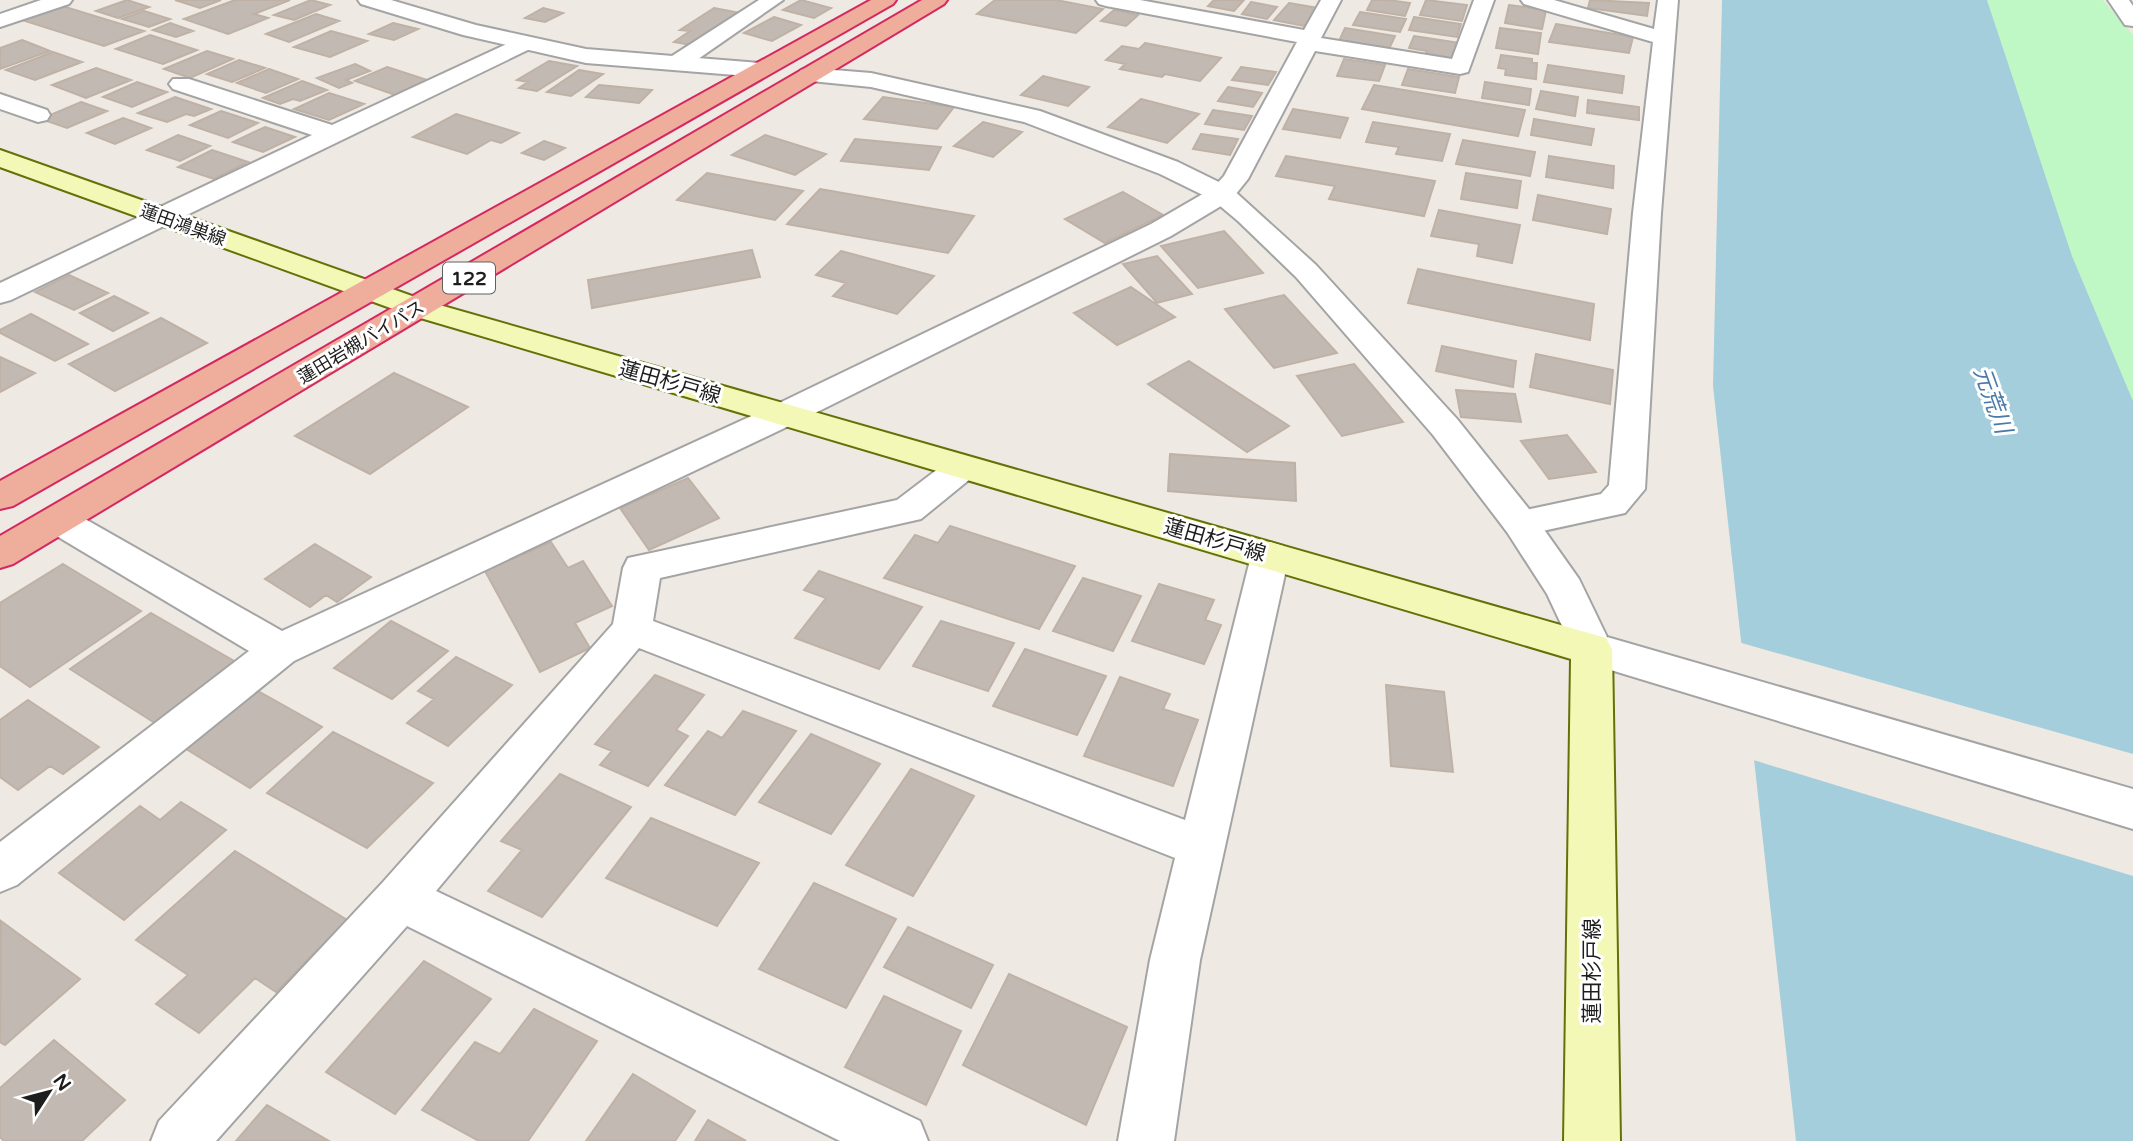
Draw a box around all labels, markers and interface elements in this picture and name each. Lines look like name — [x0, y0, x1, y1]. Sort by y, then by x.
street label: 蓮田鴻巣線 — [137, 199, 229, 251]
road number: 122 — [443, 262, 495, 294]
street label: 蓮田岩槻バイパス — [294, 296, 428, 388]
street label: 蓮田杉戸線 — [616, 356, 724, 409]
water label: 元荒川 — [1967, 363, 2018, 440]
street label: 蓮田杉戸線 — [1161, 514, 1269, 567]
street label: 蓮田杉戸線 — [1580, 919, 1605, 1024]
north arrow — [14, 1057, 84, 1127]
text: N — [49, 1070, 75, 1095]

